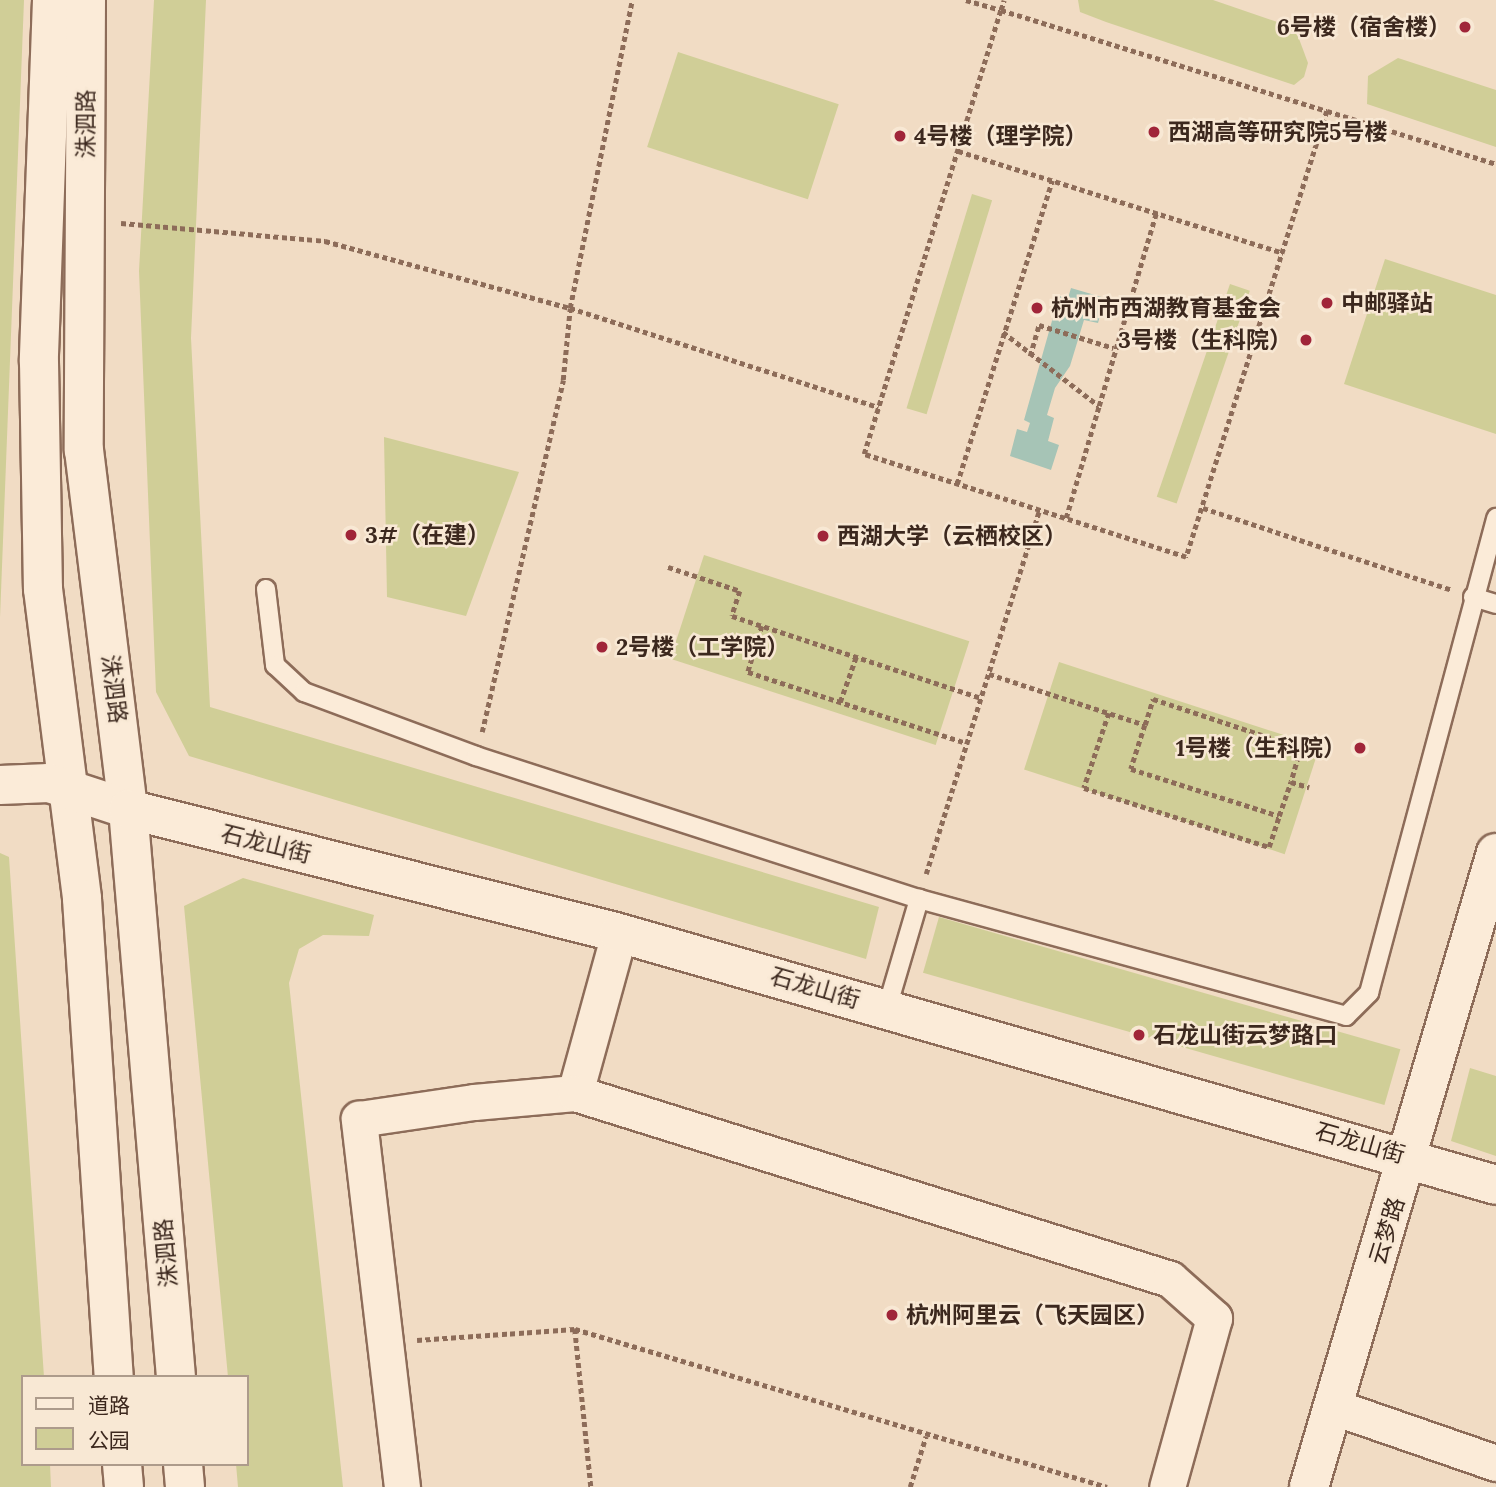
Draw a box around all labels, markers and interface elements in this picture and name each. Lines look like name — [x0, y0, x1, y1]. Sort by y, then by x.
place label: 6号楼（宿舍楼） — [1277, 13, 1451, 41]
marker: 6号楼（宿舍楼） — [1457, 19, 1473, 35]
street label: 洙泗路 — [72, 90, 100, 158]
place label: 西湖高等研究院5号楼 — [1168, 118, 1387, 146]
place label: 4号楼（理学院） — [914, 122, 1088, 150]
marker: 西湖高等研究院5号楼 — [1146, 124, 1162, 140]
marker: 4号楼（理学院） — [892, 128, 908, 144]
place label: 中邮驿站 — [1341, 289, 1433, 317]
place label: 杭州市西湖教育基金会 — [1051, 294, 1281, 322]
marker: 中邮驿站 — [1319, 295, 1335, 311]
marker: 杭州市西湖教育基金会 — [1029, 300, 1045, 316]
place label: 3号楼（生科院） — [1118, 326, 1292, 354]
marker: 3号楼（生科院） — [1298, 332, 1314, 348]
place label: 3#（在建） — [365, 521, 490, 549]
place label: 西湖大学（云栖校区） — [837, 522, 1067, 550]
marker: 3#（在建） — [343, 527, 359, 543]
marker: 西湖大学（云栖校区） — [815, 528, 831, 544]
place label: 2号楼（工学院） — [616, 633, 789, 661]
marker: 2号楼（工学院） — [594, 639, 610, 655]
street label: 洙泗路 — [96, 653, 132, 725]
place label: 1号楼（生科院） — [1176, 734, 1346, 762]
marker: 1号楼（生科院） — [1352, 740, 1368, 756]
street label: 石龙山街 — [218, 819, 314, 869]
street label: 石龙山街 — [767, 962, 863, 1014]
place label: 石龙山街云梦路口 — [1153, 1021, 1337, 1049]
marker: 石龙山街云梦路口 — [1131, 1027, 1147, 1043]
street label: 石龙山街 — [1312, 1117, 1408, 1169]
street label: 云梦路 — [1364, 1194, 1410, 1268]
street label: 洙泗路 — [149, 1217, 183, 1289]
place label: 杭州阿里云（飞天园区） — [906, 1301, 1159, 1329]
marker: 杭州阿里云（飞天园区） — [884, 1307, 900, 1323]
legend — [21, 1375, 248, 1466]
text: 道路 — [88, 1392, 130, 1419]
text: 公园 — [88, 1427, 130, 1454]

